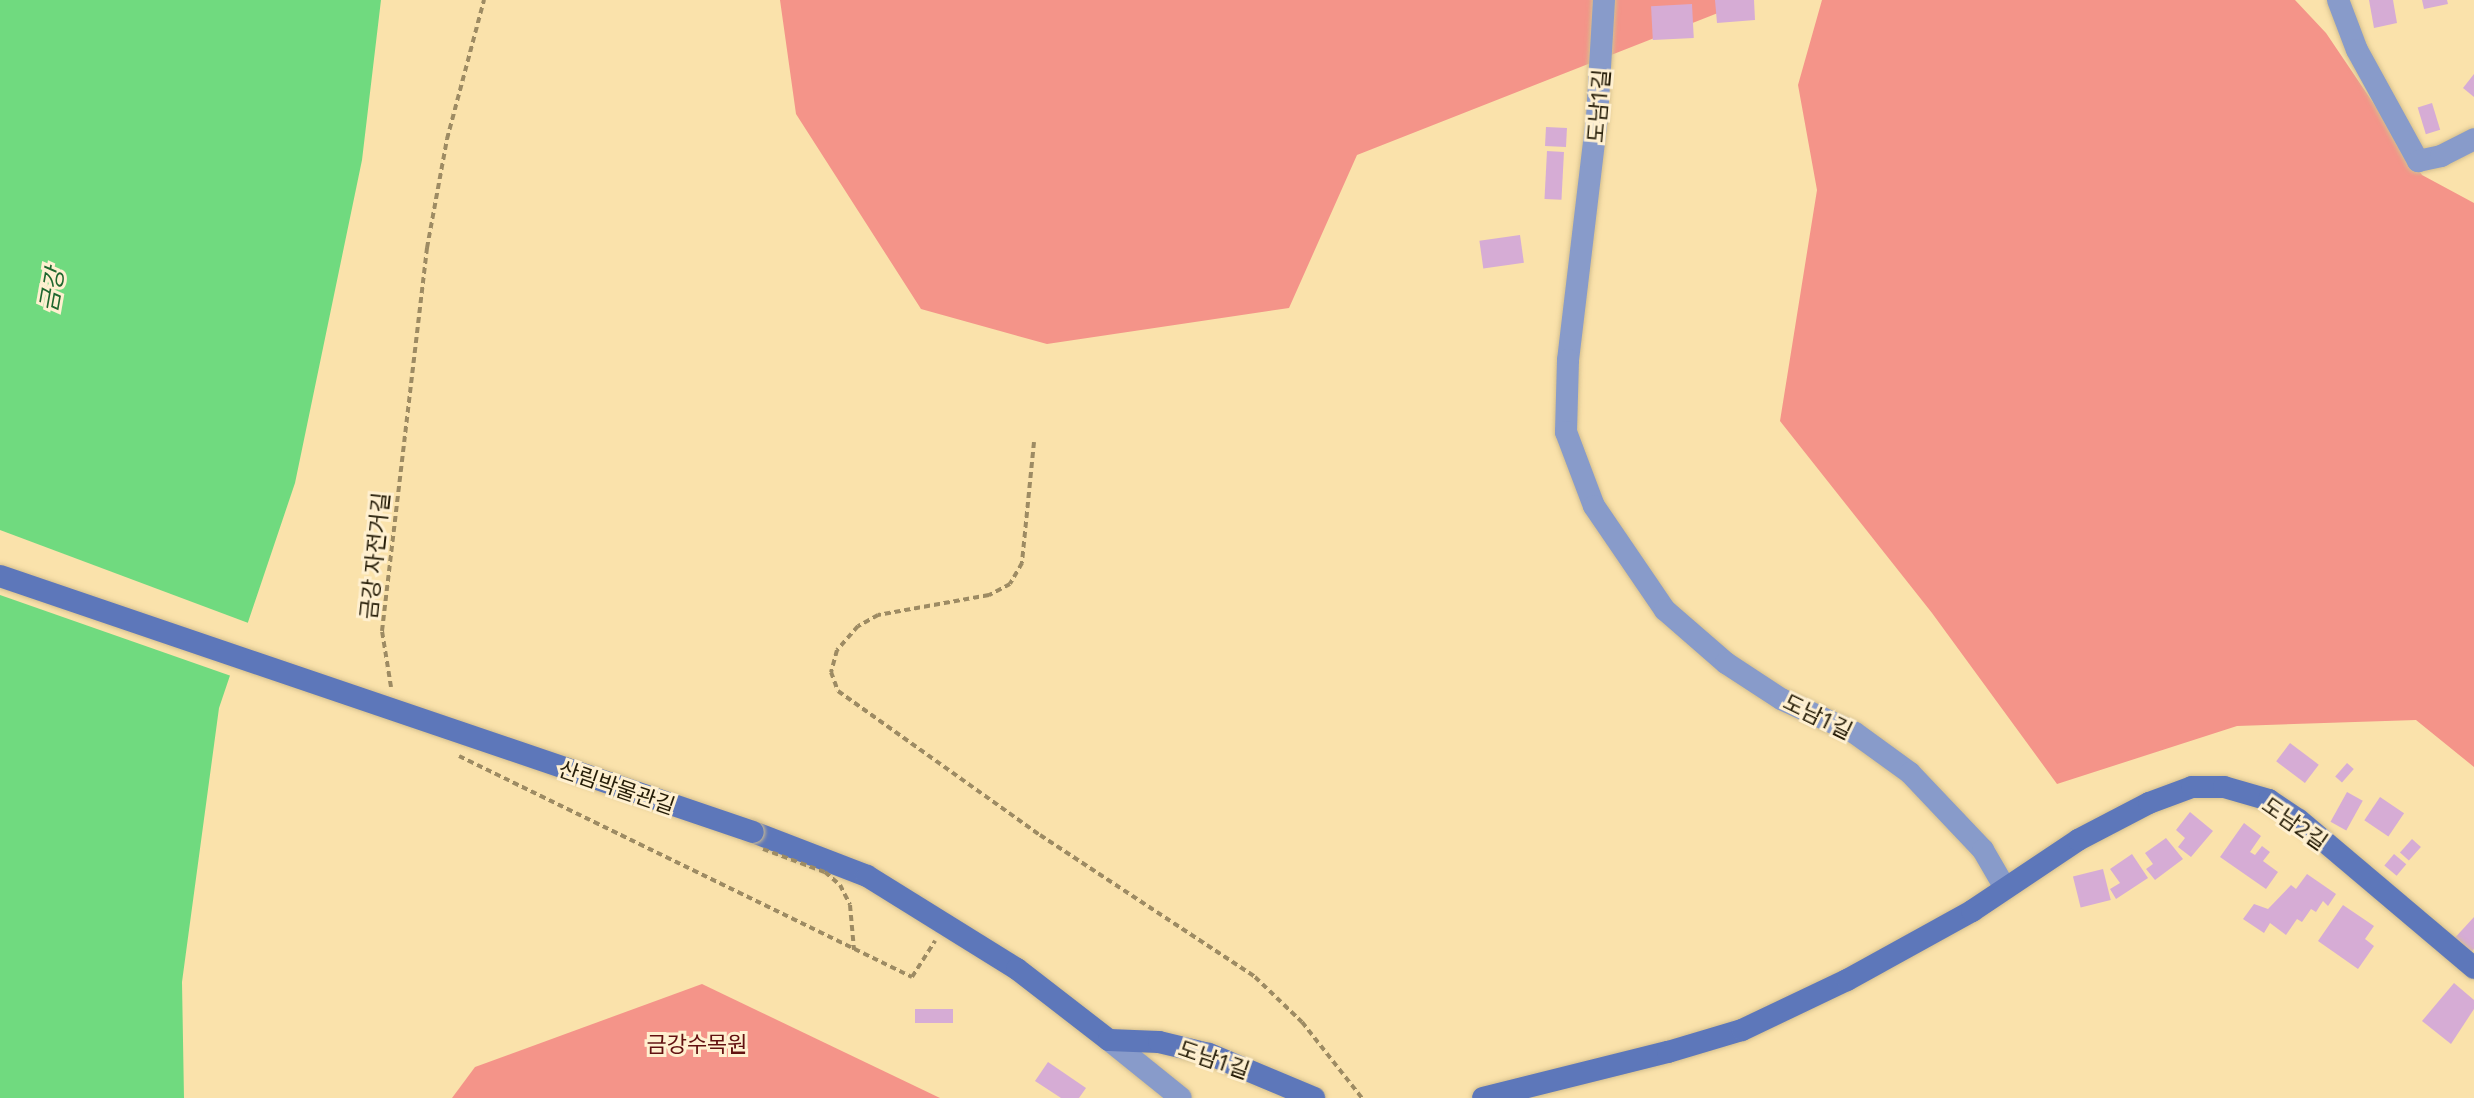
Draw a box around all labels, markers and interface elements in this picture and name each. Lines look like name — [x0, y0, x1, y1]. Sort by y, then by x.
street label: 도남1길 — [1582, 68, 1614, 144]
water label: 금강 — [33, 266, 69, 314]
street label: 금강 자전거길 — [354, 491, 394, 621]
street label: 도남1길 — [1779, 688, 1857, 744]
street label: 산림박물관길 — [555, 755, 679, 819]
street label: 도남2길 — [2257, 791, 2333, 855]
park label: 금강수목원 — [646, 1031, 748, 1057]
street label: 도남1길 — [1175, 1035, 1253, 1083]

